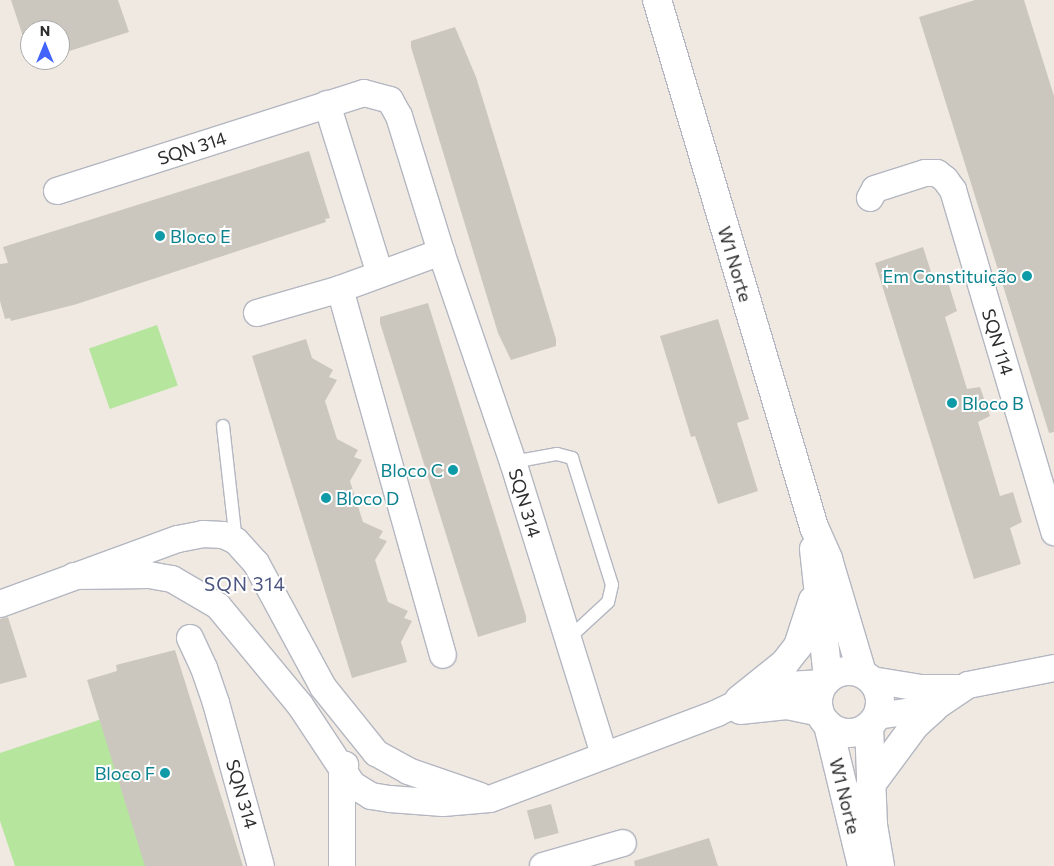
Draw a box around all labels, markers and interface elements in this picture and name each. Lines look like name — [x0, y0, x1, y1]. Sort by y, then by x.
north arrow — [20, 20, 70, 70]
text: N — [40, 22, 50, 39]
street label: SQN 314 — [155, 127, 229, 169]
street label: W1 Norte — [713, 224, 757, 304]
place label: Bloco E — [170, 225, 231, 247]
marker: Bloco E — [154, 230, 166, 242]
place label: Em Constituição — [883, 265, 1017, 287]
marker: Em Constituição — [1021, 270, 1033, 282]
street label: SQN 114 — [978, 306, 1018, 378]
place label: Bloco B — [962, 392, 1024, 414]
marker: Bloco B — [946, 397, 958, 409]
place label: Bloco C — [381, 459, 443, 481]
marker: Bloco C — [447, 464, 459, 476]
street label: SQN 314 — [504, 466, 546, 540]
place label: Bloco D — [336, 487, 399, 509]
marker: Bloco D — [320, 492, 332, 504]
district label: SQN 314 — [203, 573, 287, 595]
street label: W1 Norte — [825, 756, 865, 836]
street label: SQN 314 — [222, 757, 262, 831]
place label: Bloco F — [95, 762, 155, 784]
marker: Bloco F — [159, 767, 171, 779]

